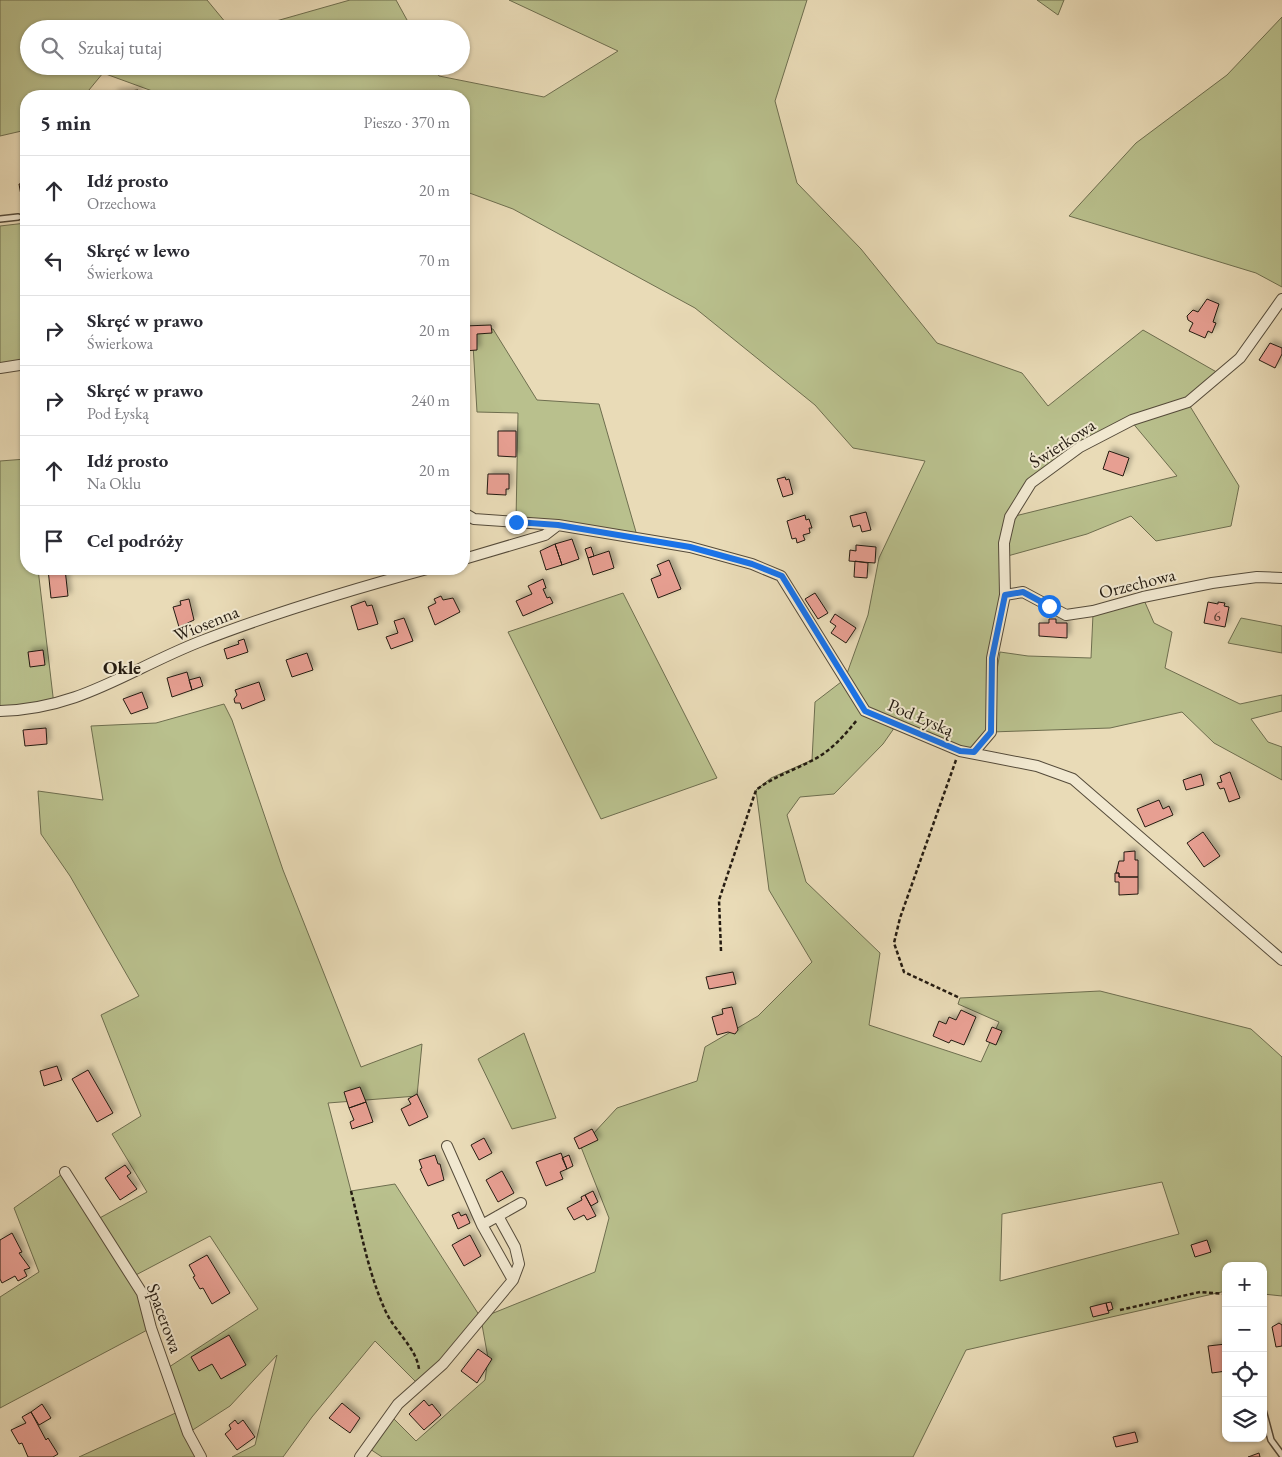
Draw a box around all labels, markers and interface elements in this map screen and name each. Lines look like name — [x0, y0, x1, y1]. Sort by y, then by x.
search box — [20, 20, 470, 75]
icon: search — [38, 34, 66, 62]
text: Szukaj tutaj — [78, 35, 162, 60]
text: 5 min — [40, 109, 91, 136]
text: Pieszo · 370 m — [364, 112, 450, 133]
text: Idź prosto — [87, 168, 168, 193]
icon: ahead — [40, 177, 68, 205]
text: 20 m — [419, 180, 450, 201]
text: Orzechowa — [87, 193, 156, 214]
text: Skręć w lewo — [87, 238, 190, 263]
icon: left — [40, 247, 68, 275]
text: 70 m — [419, 250, 450, 271]
text: Świerkowa — [87, 263, 153, 284]
text: Skręć w prawo — [87, 308, 203, 333]
icon: right — [40, 317, 68, 345]
text: 20 m — [419, 320, 450, 341]
text: Świerkowa — [87, 333, 153, 354]
text: Skręć w prawo — [87, 378, 203, 403]
icon: right — [40, 387, 68, 415]
text: 240 m — [411, 390, 450, 411]
text: Pod Łyską — [87, 403, 149, 424]
street label: Świerkowa — [1025, 413, 1100, 473]
text: Idź prosto — [87, 448, 168, 473]
icon: ahead — [40, 457, 68, 485]
text: 20 m — [419, 460, 450, 481]
text: Na Oklu — [87, 473, 141, 494]
route end — [505, 511, 528, 534]
icon: arrive — [40, 527, 68, 555]
text: Cel podróży — [87, 528, 183, 553]
street label: Orzechowa — [1096, 562, 1178, 604]
route start — [1038, 595, 1061, 618]
street label: Wiosenna — [170, 599, 243, 646]
house number: 6 — [1213, 606, 1221, 625]
district label: Okle — [103, 655, 141, 680]
street label: Pod Łyską — [884, 693, 958, 741]
map controls — [1222, 1262, 1267, 1442]
button: + — [1222, 1262, 1267, 1307]
street label: Spacerowa — [142, 1280, 188, 1357]
button: − — [1222, 1307, 1267, 1352]
button: locate — [1222, 1352, 1267, 1397]
button: layers — [1222, 1397, 1267, 1442]

